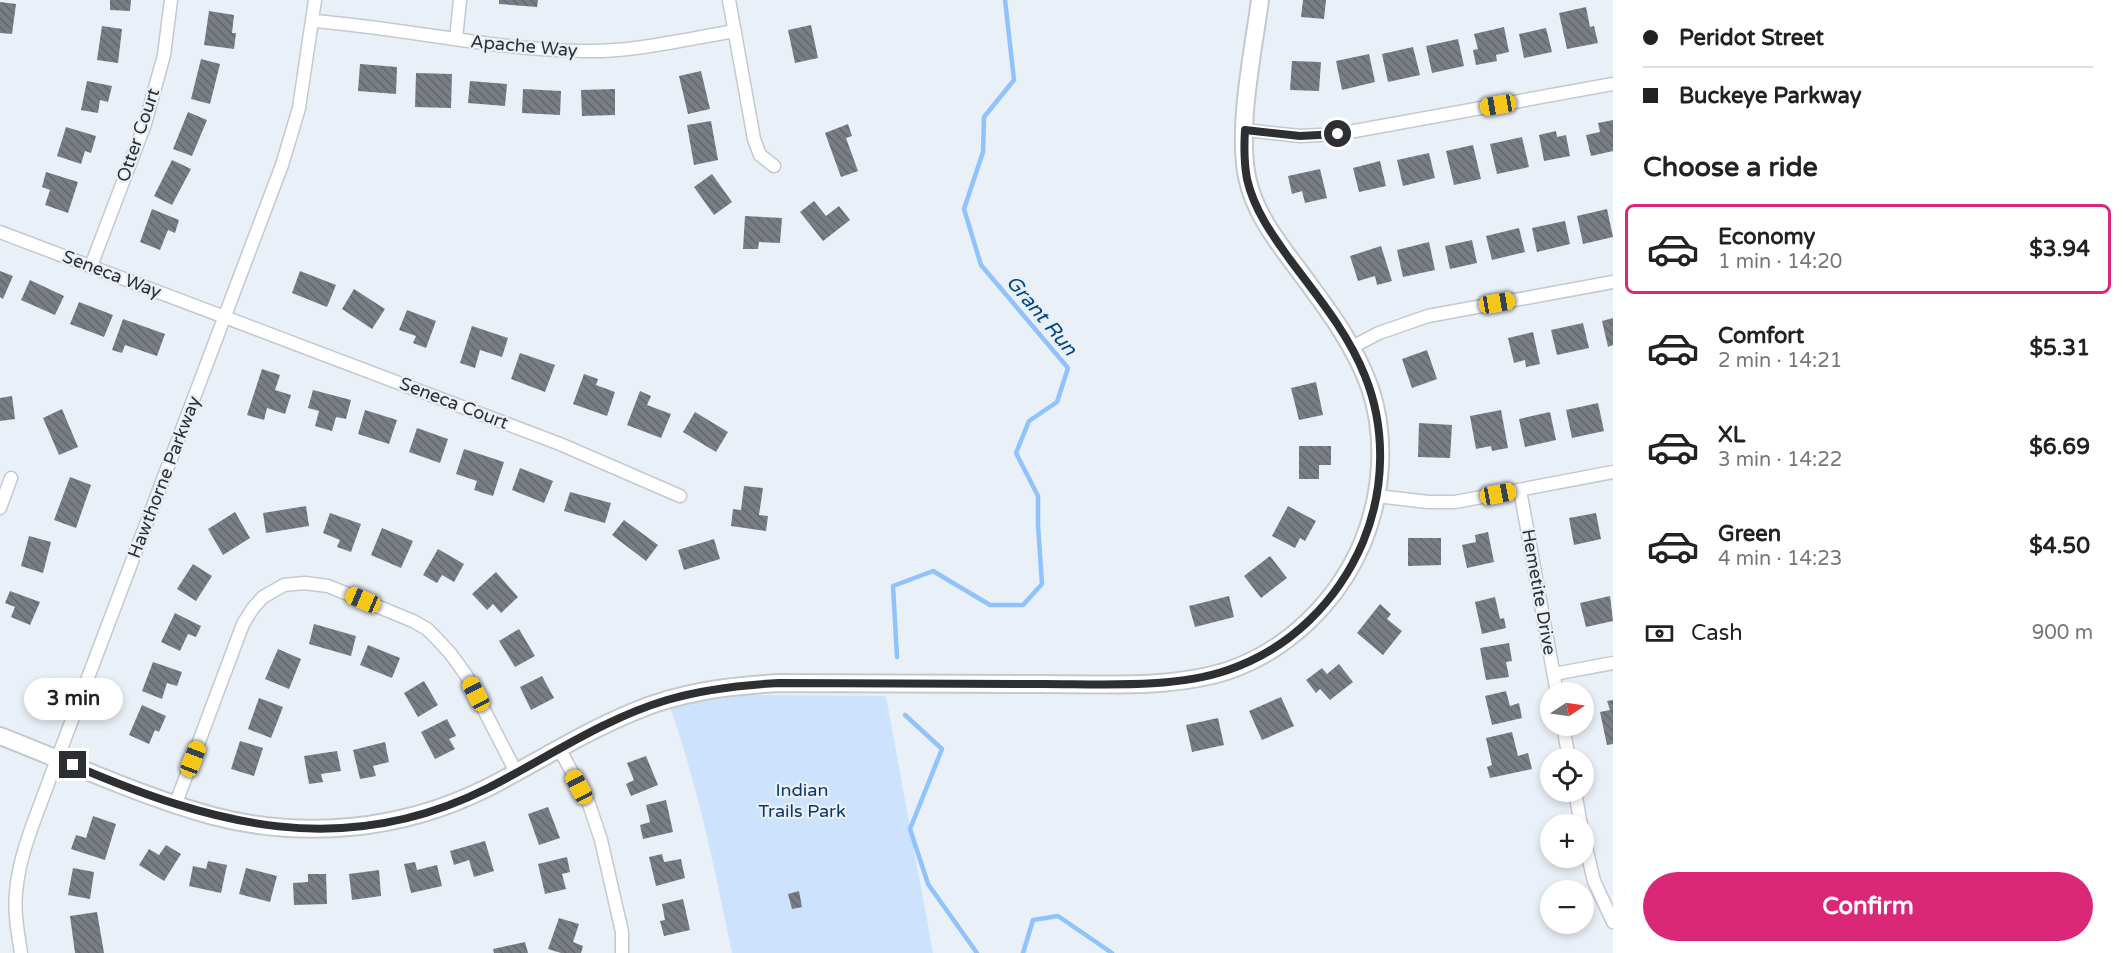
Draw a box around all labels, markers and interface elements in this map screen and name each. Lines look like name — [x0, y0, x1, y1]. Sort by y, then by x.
text: Peridot Street — [1679, 25, 1824, 51]
street label: Apache Way — [470, 30, 579, 62]
text: Buckeye Parkway — [1679, 83, 1861, 109]
street label: Otter Court — [112, 85, 164, 185]
car — [1479, 93, 1517, 117]
route start — [1324, 120, 1351, 147]
text: Choose a ride — [1643, 151, 1818, 184]
icon: car — [1646, 222, 1700, 276]
text: Economy — [1718, 224, 1815, 250]
text: $3.94 — [2029, 236, 2090, 262]
street label: Seneca Way — [60, 245, 165, 303]
text: 1 min · 14:20 — [1718, 250, 1842, 274]
water label: Grant Run — [1001, 271, 1082, 361]
car — [1478, 291, 1516, 315]
icon: car — [1646, 321, 1700, 375]
text: Comfort — [1718, 323, 1804, 349]
text: $5.31 — [2029, 335, 2090, 361]
text: 2 min · 14:21 — [1718, 349, 1842, 373]
street label: Seneca Court — [397, 372, 512, 434]
street label: Hawthorne Parkway — [123, 393, 205, 561]
icon: car — [1646, 420, 1700, 474]
text: XL — [1718, 422, 1745, 448]
text: $6.69 — [2029, 434, 2090, 460]
text: 3 min · 14:22 — [1718, 448, 1842, 472]
car — [1479, 482, 1517, 506]
icon: car — [1646, 519, 1700, 573]
text: Green — [1718, 521, 1781, 547]
street label: Hemetite Drive — [1517, 527, 1561, 657]
text: $4.50 — [2029, 533, 2090, 559]
text: 4 min · 14:23 — [1718, 547, 1842, 571]
car — [343, 585, 383, 615]
icon: cash — [1643, 617, 1676, 650]
text: Cash — [1691, 620, 1743, 646]
text: 900 m — [2032, 621, 2093, 645]
car — [460, 674, 492, 714]
callout: 3 min — [23, 678, 122, 720]
north arrow — [1540, 682, 1594, 736]
map controls — [1540, 682, 1594, 934]
text: 3 min — [47, 687, 100, 711]
car — [178, 739, 208, 779]
button: locate — [1540, 748, 1594, 802]
route end — [59, 751, 86, 778]
car — [563, 767, 595, 807]
park label: Indian Trails Park — [758, 779, 846, 822]
button: + — [1540, 814, 1594, 868]
button: Confirm — [1643, 872, 2093, 941]
button: − — [1540, 880, 1594, 934]

